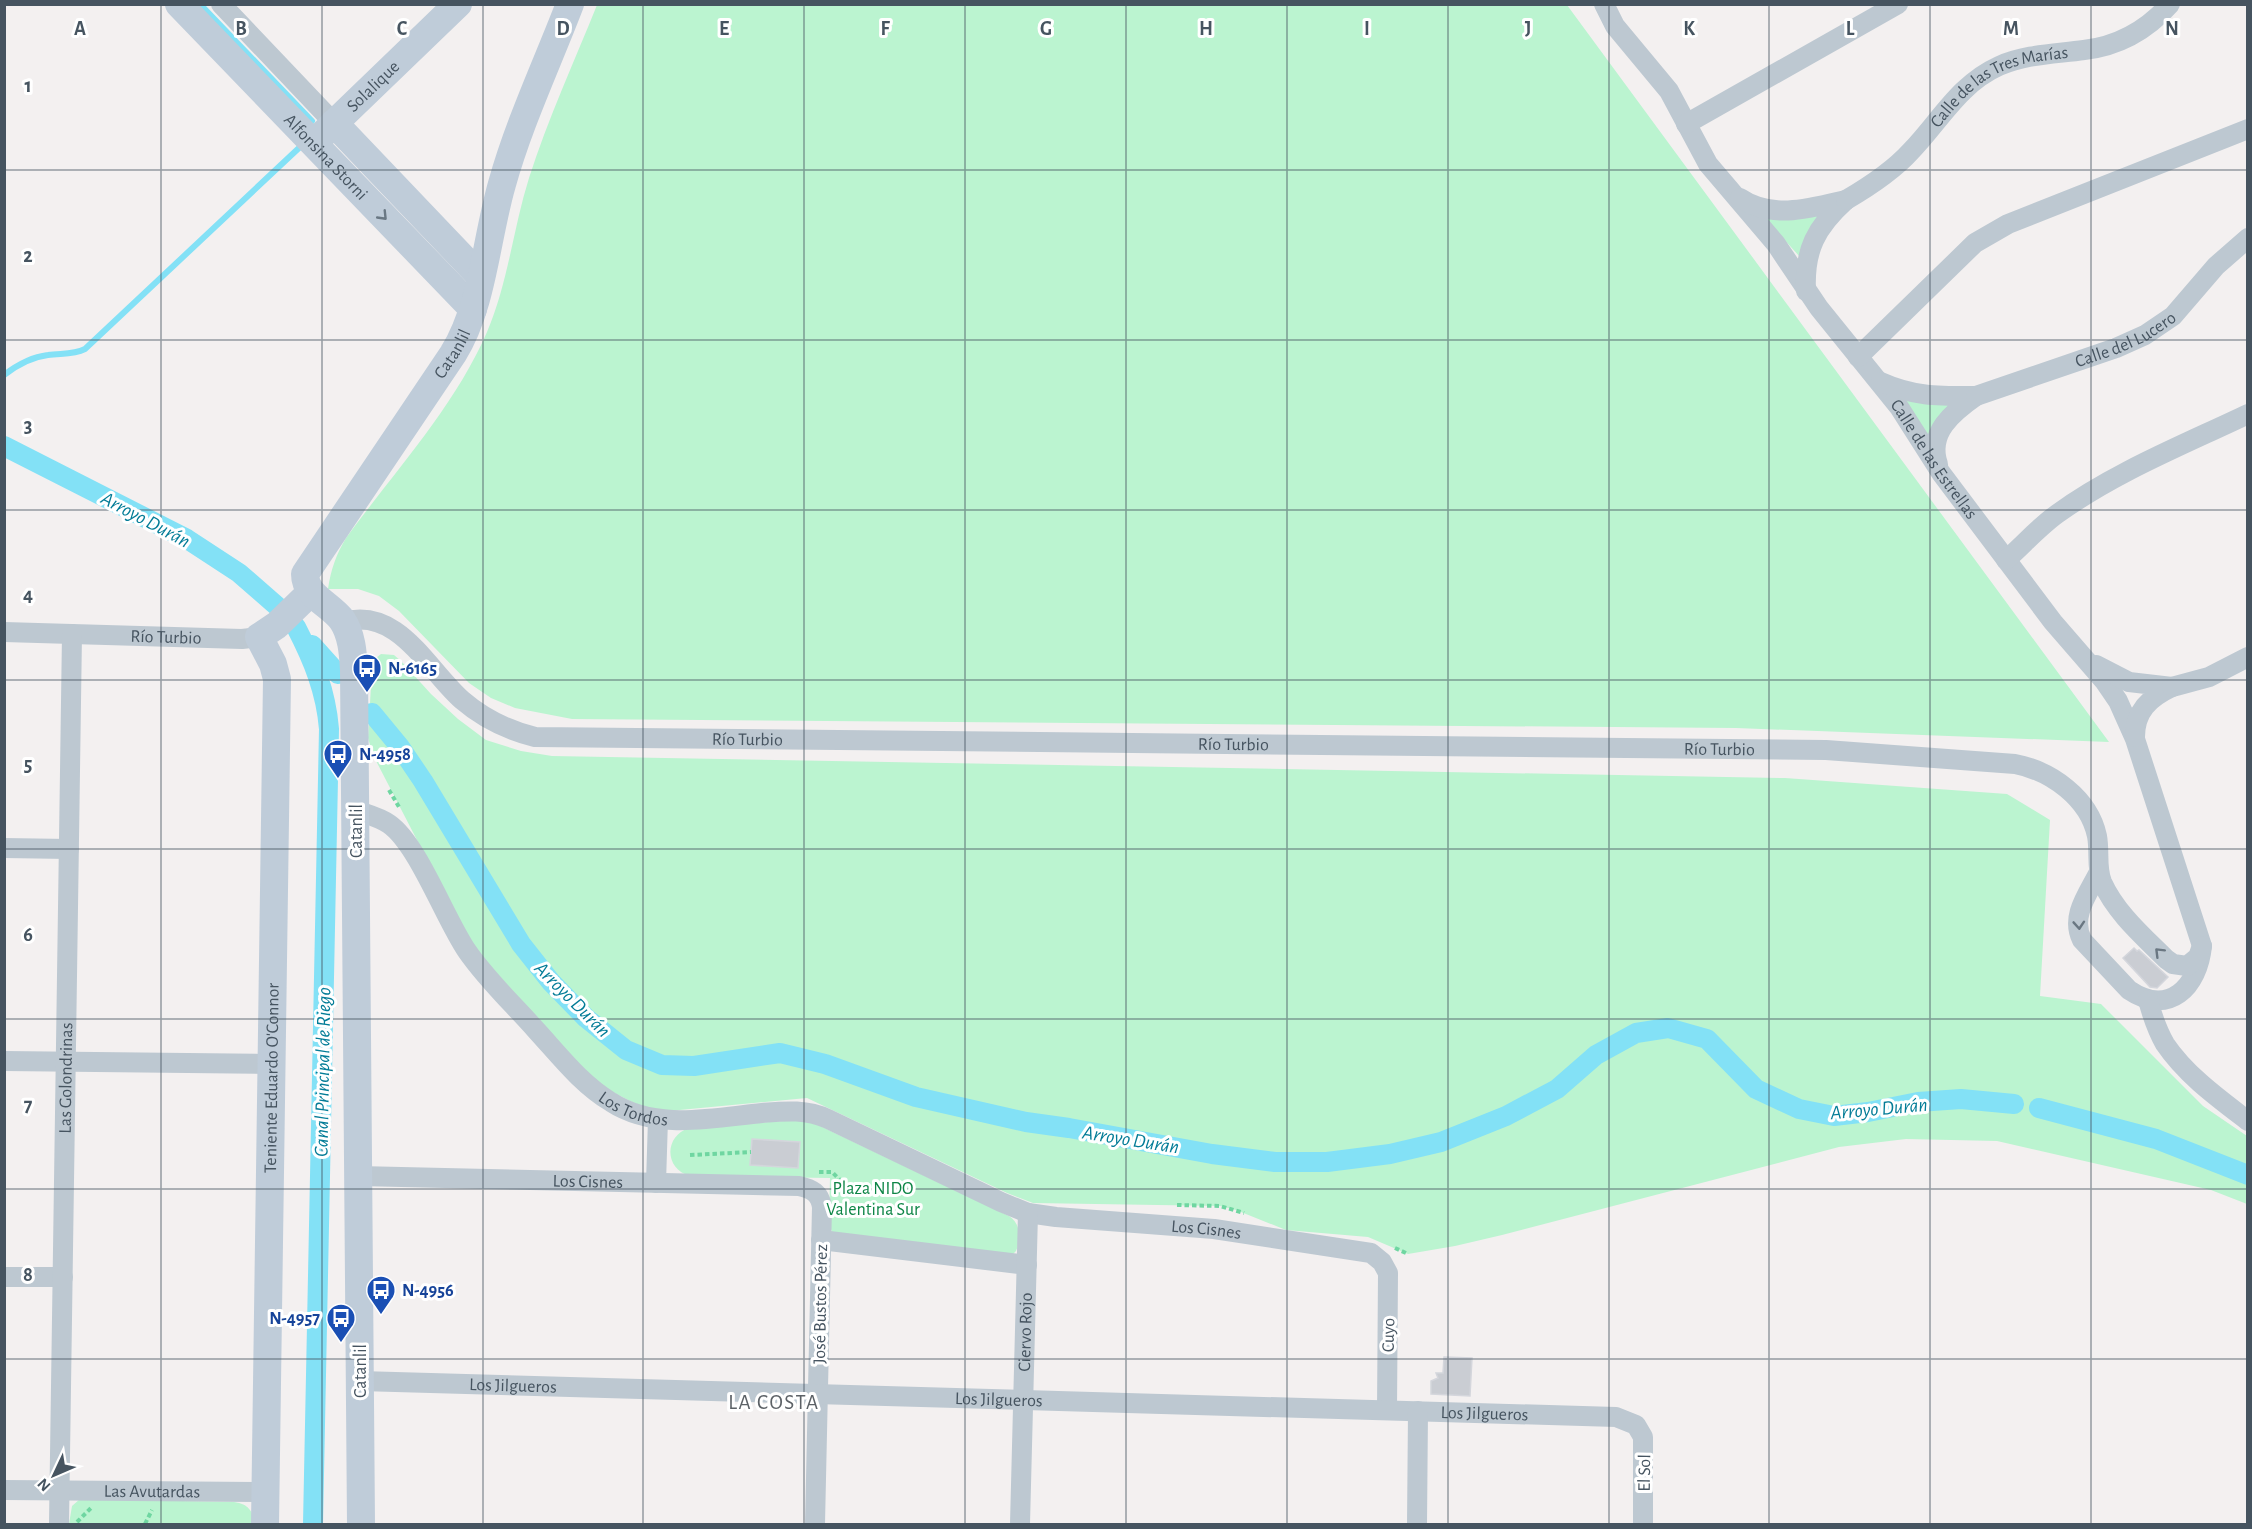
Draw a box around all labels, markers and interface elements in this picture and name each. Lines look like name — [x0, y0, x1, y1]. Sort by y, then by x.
text: A — [74, 19, 86, 39]
text: B — [235, 19, 247, 39]
text: C — [397, 19, 408, 39]
text: D — [556, 19, 570, 39]
text: E — [719, 19, 729, 39]
text: F — [880, 19, 890, 39]
text: G — [1040, 19, 1052, 39]
text: H — [1199, 19, 1213, 39]
text: I — [1364, 19, 1370, 39]
text: J — [1525, 19, 1531, 39]
text: K — [1683, 19, 1695, 39]
text: L — [1846, 19, 1855, 39]
text: M — [2003, 19, 2019, 39]
text: N — [2165, 19, 2179, 39]
street label: Calle de las Tres Marías — [1927, 44, 2069, 131]
street label: Solalique — [344, 58, 403, 116]
text: 1 — [24, 76, 32, 96]
street label: Alfonsina Storni — [280, 111, 371, 204]
one-way arrow — [376, 209, 387, 219]
text: 2 — [23, 246, 33, 266]
street label: Calle del Lucero — [2073, 309, 2180, 371]
street label: Catanlil — [431, 327, 474, 382]
street label: Calle de las Estrellas — [1887, 396, 1980, 523]
text: 3 — [24, 416, 32, 436]
water label: Arroyo Durán — [97, 488, 193, 552]
text: 4 — [23, 585, 33, 605]
street label: Río Turbio — [130, 628, 202, 648]
bus stop icon: N-6165 — [351, 652, 383, 694]
place label: N-6165 — [388, 660, 437, 678]
street label: Río Turbio — [712, 731, 783, 749]
street label: Río Turbio — [1198, 736, 1269, 754]
bus stop icon: N-4958 — [322, 738, 354, 780]
street label: Río Turbio — [1684, 741, 1755, 759]
place label: N-4958 — [359, 746, 411, 764]
text: 5 — [24, 755, 32, 775]
street label: Catanlil — [348, 804, 366, 858]
one-way arrow — [2072, 920, 2085, 930]
text: 6 — [23, 925, 33, 945]
one-way arrow — [2156, 949, 2167, 960]
water label: Arroyo Durán — [530, 957, 614, 1041]
street label: Teniente Eduardo O'Connor — [262, 983, 283, 1173]
water label: Canal Principal de Riego — [312, 987, 334, 1157]
street label: Las Golondrinas — [57, 1022, 76, 1134]
street label: Los Tordos — [595, 1089, 669, 1130]
text: 7 — [24, 1095, 33, 1115]
water label: Arroyo Durán — [1829, 1095, 1928, 1123]
water label: Arroyo Durán — [1080, 1122, 1181, 1157]
street label: Los Cisnes — [553, 1172, 623, 1192]
park label: Plaza NIDO Valentina Sur — [826, 1180, 920, 1219]
street label: Los Cisnes — [1170, 1218, 1242, 1243]
street label: José Bustos Pérez — [811, 1244, 831, 1364]
text: 8 — [23, 1265, 33, 1285]
bus stop icon: N-4956 — [365, 1274, 397, 1316]
place label: N-4956 — [402, 1282, 454, 1300]
street label: Ciervo Rojo — [1016, 1292, 1036, 1372]
bus stop icon: N-4957 — [325, 1302, 357, 1344]
place label: N-4957 — [269, 1310, 320, 1328]
street label: Cuyo — [1380, 1318, 1398, 1352]
street label: Catanlil — [352, 1344, 370, 1398]
street label: Los Jilgueros — [469, 1376, 557, 1397]
street label: Los Jilgueros — [955, 1390, 1043, 1411]
district label: LA COSTA — [728, 1392, 820, 1413]
street label: Los Jilgueros — [1440, 1404, 1529, 1424]
north arrow — [24, 1445, 84, 1505]
street label: El Sol — [1636, 1454, 1654, 1492]
text: N — [34, 1475, 54, 1494]
street label: Las Avutardas — [104, 1483, 200, 1501]

